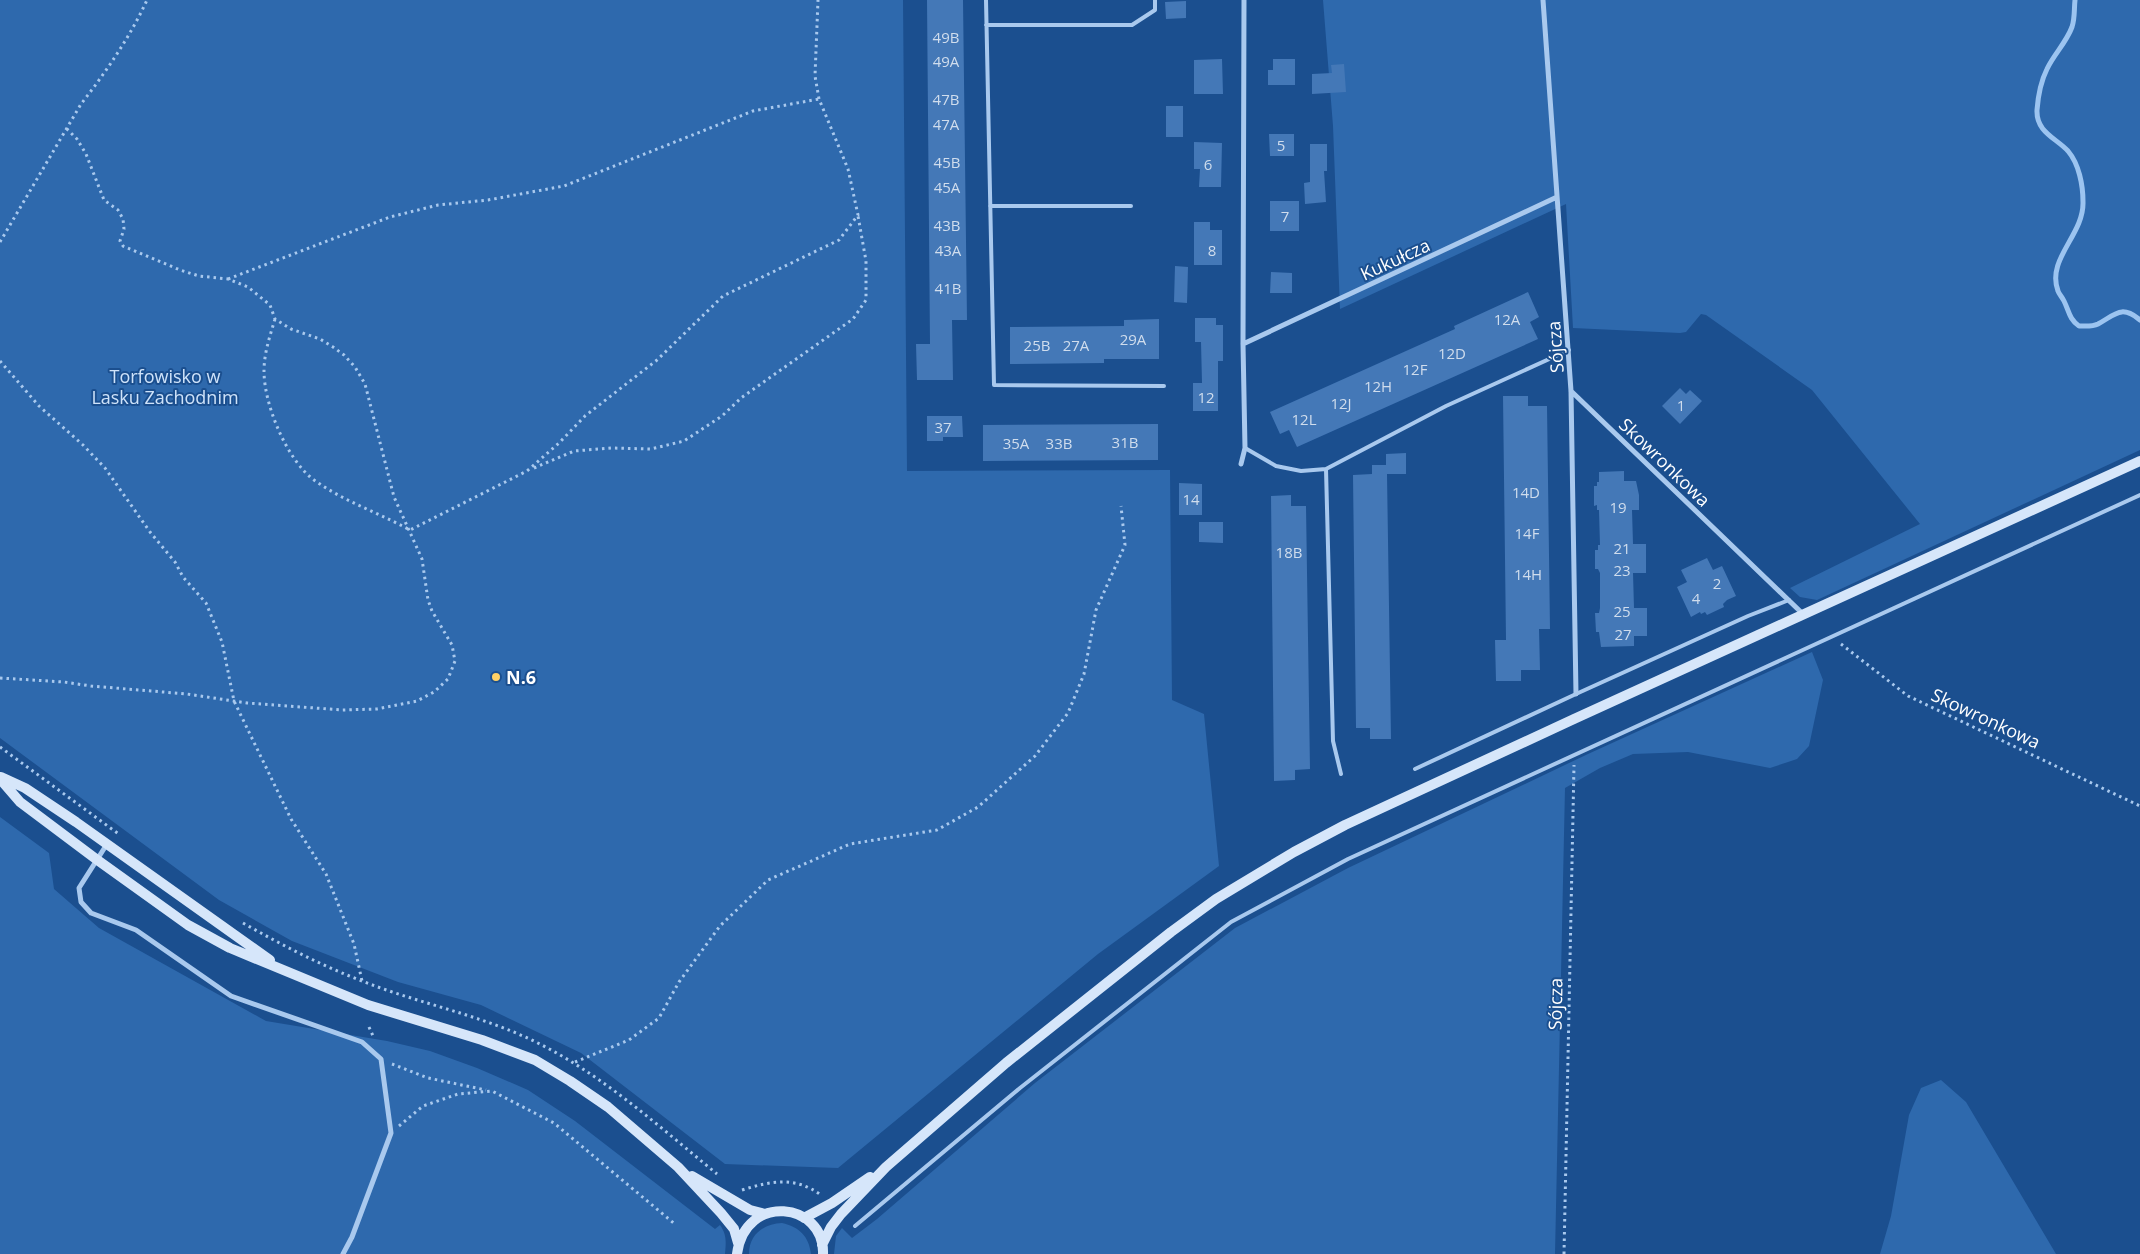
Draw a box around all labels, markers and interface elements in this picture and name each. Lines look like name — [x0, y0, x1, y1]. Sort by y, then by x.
house number: 49B — [933, 27, 959, 47]
house number: 49A — [933, 51, 960, 71]
house number: 47B — [933, 89, 959, 109]
house number: 47A — [933, 114, 960, 134]
house number: 5 — [1277, 135, 1285, 155]
house number: 45B — [934, 152, 960, 172]
house number: 6 — [1204, 154, 1212, 174]
house number: 45A — [934, 177, 961, 197]
house number: 7 — [1281, 206, 1289, 226]
house number: 43B — [934, 215, 960, 235]
street label: Kukułcza — [1356, 232, 1434, 286]
house number: 43A — [935, 240, 962, 260]
house number: 8 — [1208, 240, 1216, 260]
house number: 41B — [935, 278, 961, 298]
house number: 12A — [1494, 309, 1521, 329]
street label: Sójcza — [1541, 320, 1569, 374]
house number: 29A — [1120, 329, 1147, 349]
house number: 25B — [1024, 335, 1050, 355]
house number: 27A — [1063, 335, 1090, 355]
house number: 12D — [1438, 343, 1466, 363]
house number: 12F — [1403, 359, 1428, 379]
park label: Torfowisko w Lasku Zachodnim — [91, 364, 239, 409]
house number: 12H — [1364, 376, 1392, 396]
house number: 12 — [1197, 387, 1215, 407]
house number: 12J — [1330, 393, 1352, 413]
house number: 1 — [1677, 395, 1685, 415]
house number: 12L — [1292, 409, 1317, 429]
street label: Skowronkowa — [1614, 413, 1716, 511]
house number: 37 — [934, 417, 952, 437]
house number: 31B — [1112, 432, 1138, 452]
house number: 35A — [1003, 433, 1030, 453]
house number: 33B — [1046, 433, 1072, 453]
house number: 14D — [1512, 482, 1540, 502]
house number: 14 — [1182, 489, 1200, 509]
house number: 19 — [1609, 497, 1627, 517]
house number: 14F — [1515, 523, 1540, 543]
house number: 21 — [1613, 538, 1631, 558]
house number: 18B — [1276, 542, 1302, 562]
house number: 23 — [1613, 560, 1631, 580]
house number: 14H — [1514, 564, 1542, 584]
house number: 2 — [1713, 573, 1721, 593]
house number: 4 — [1692, 588, 1701, 608]
house number: 25 — [1613, 601, 1631, 621]
house number: 27 — [1614, 624, 1632, 644]
place label: N.6 — [506, 665, 536, 689]
marker: N.6 — [490, 671, 502, 683]
street label: Skowronkowa — [1928, 682, 2044, 754]
street label: Sójcza — [1543, 978, 1567, 1030]

